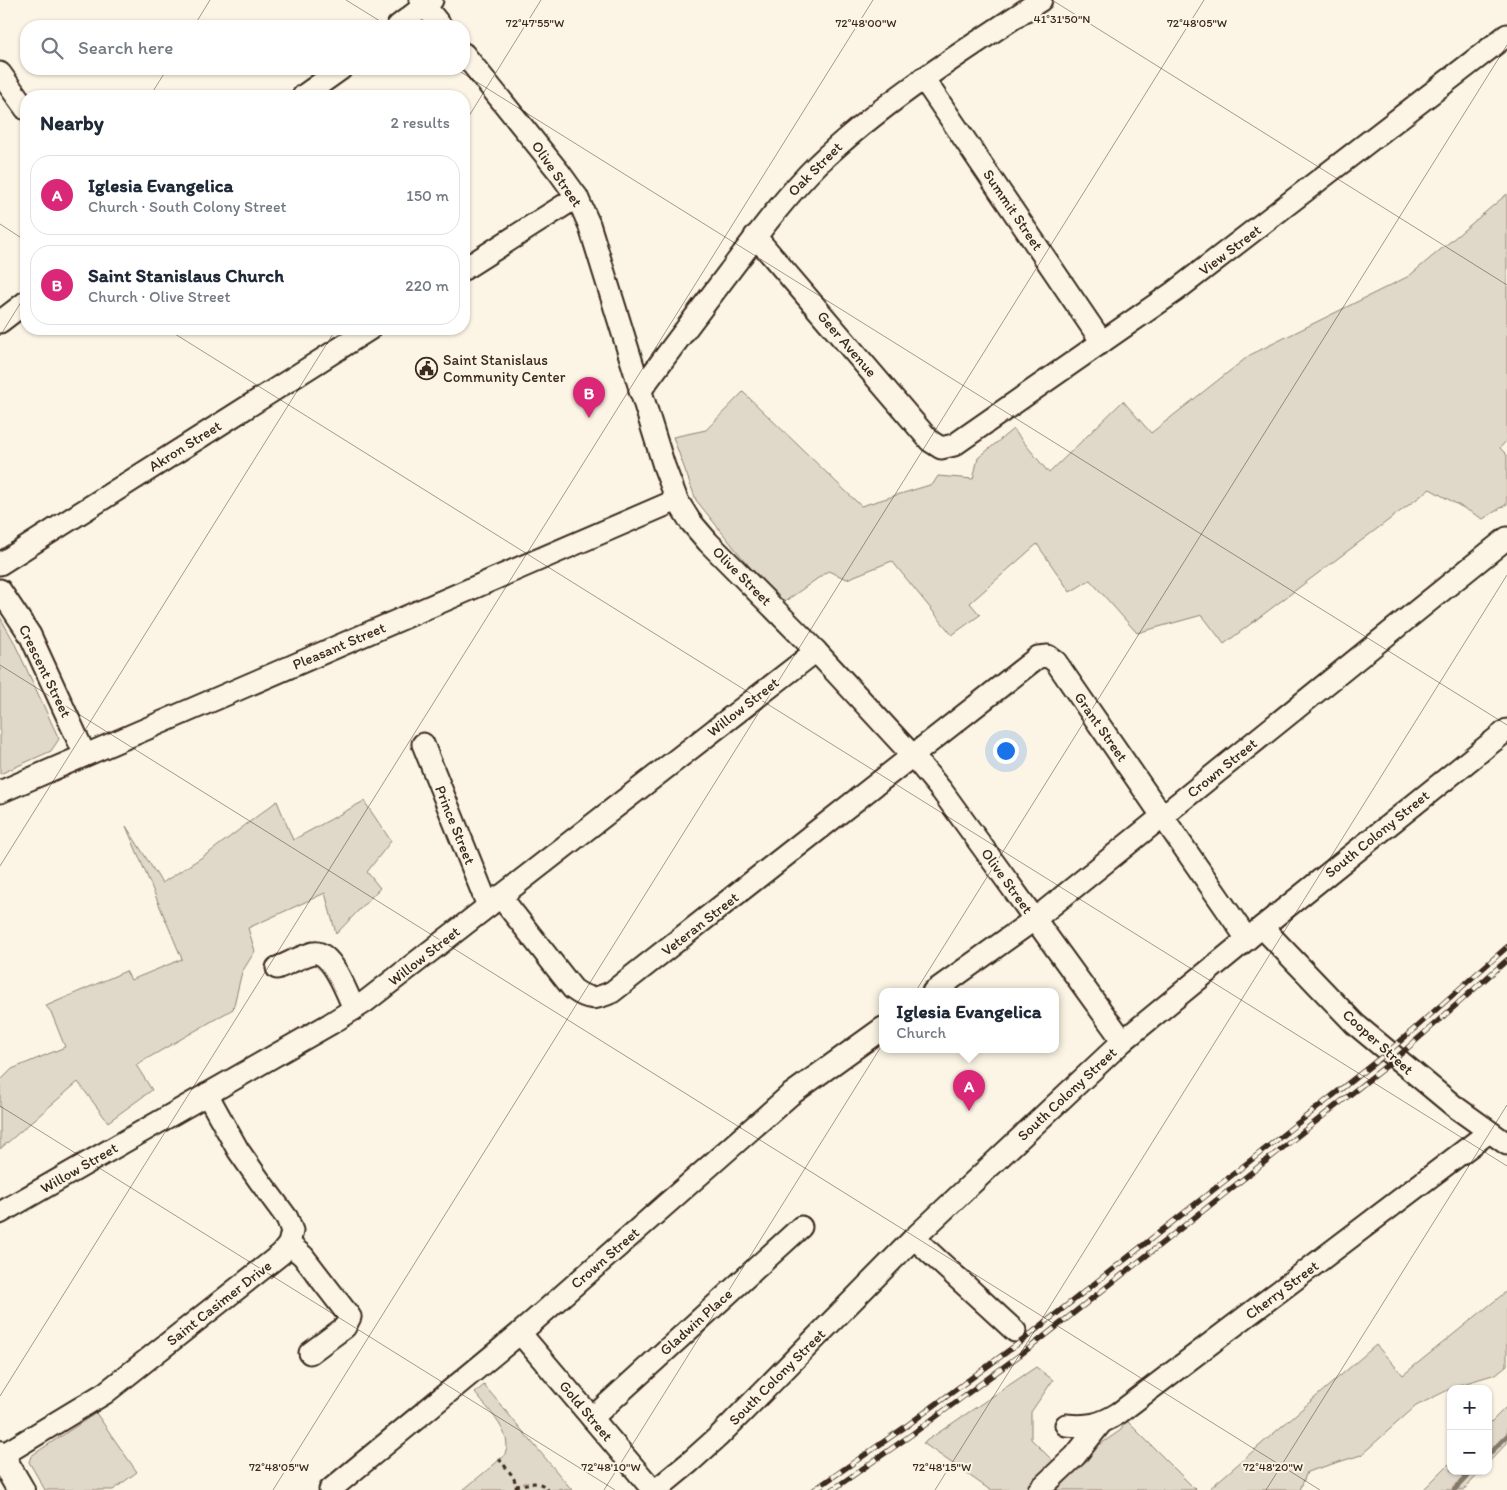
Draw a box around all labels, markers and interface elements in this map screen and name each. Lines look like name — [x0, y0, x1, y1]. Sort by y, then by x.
text: 41°31'50"N — [1034, 12, 1090, 26]
text: 72°47'55"W — [506, 16, 564, 30]
text: 72°48'00"W — [835, 16, 897, 30]
text: 72°48'05"W — [1167, 16, 1227, 30]
search box — [20, 20, 470, 75]
icon: search — [38, 34, 66, 62]
text: Search here — [78, 36, 173, 59]
text: Nearby — [40, 110, 104, 135]
text: 2 results — [390, 113, 450, 132]
street label: Olive Street — [528, 138, 587, 211]
street label: Oak Street — [784, 138, 846, 200]
street label: Summit Street — [979, 166, 1047, 254]
text: Iglesia Evangelica — [88, 174, 233, 197]
text: A — [52, 186, 62, 205]
text: 150 m — [406, 186, 449, 205]
text: Church · South Colony Street — [88, 197, 287, 216]
street label: View Street — [1195, 221, 1265, 279]
text: Saint Stanislaus Church — [88, 264, 284, 287]
text: B — [52, 276, 62, 295]
text: 220 m — [405, 276, 449, 295]
text: Church · Olive Street — [88, 287, 230, 306]
street label: Geer Avenue — [813, 307, 881, 381]
place label: Saint Stanislaus Community Center — [443, 351, 566, 386]
public building icon: Saint Stanislaus Community Center — [415, 357, 439, 381]
pin: B — [573, 377, 605, 418]
street label: Akron Street — [145, 416, 225, 475]
street label: Olive Street — [709, 543, 776, 610]
street label: Pleasant Street — [290, 618, 389, 674]
street label: Crescent Street — [15, 622, 75, 721]
street label: Willow Street — [704, 673, 783, 741]
street label: Grant Street — [1070, 689, 1132, 766]
street label: Crown Street — [1183, 734, 1261, 802]
your location — [993, 738, 1019, 764]
street label: Prince Street — [431, 783, 479, 867]
street label: South Colony Street — [1321, 786, 1433, 882]
street label: Olive Street — [977, 845, 1037, 918]
street label: Veteran Street — [658, 888, 743, 960]
street label: Willow Street — [385, 922, 464, 990]
popup — [879, 988, 1059, 1053]
text: Iglesia Evangelica — [896, 1000, 1042, 1023]
street label: Cooper Street — [1339, 1006, 1417, 1079]
text: Church — [896, 1023, 946, 1042]
street label: South Colony Street — [1014, 1043, 1121, 1145]
pin: A — [953, 1070, 985, 1111]
street label: Willow Street — [37, 1138, 121, 1197]
street label: Crown Street — [567, 1223, 643, 1293]
street label: Saint Casimer Drive — [163, 1256, 275, 1350]
street label: Cherry Street — [1242, 1256, 1322, 1323]
street label: Gladwin Place — [656, 1285, 736, 1359]
street label: South Colony Street — [725, 1325, 829, 1429]
street label: Gold Street — [555, 1377, 617, 1445]
map controls — [1447, 1385, 1492, 1475]
button: + — [1447, 1385, 1492, 1430]
button: − — [1447, 1430, 1492, 1475]
text: 72°48'05"W — [249, 1460, 309, 1474]
text: 72°48'10"W — [581, 1460, 641, 1474]
text: 72°48'15"W — [913, 1460, 971, 1474]
text: 72°48'20"W — [1243, 1460, 1303, 1474]

